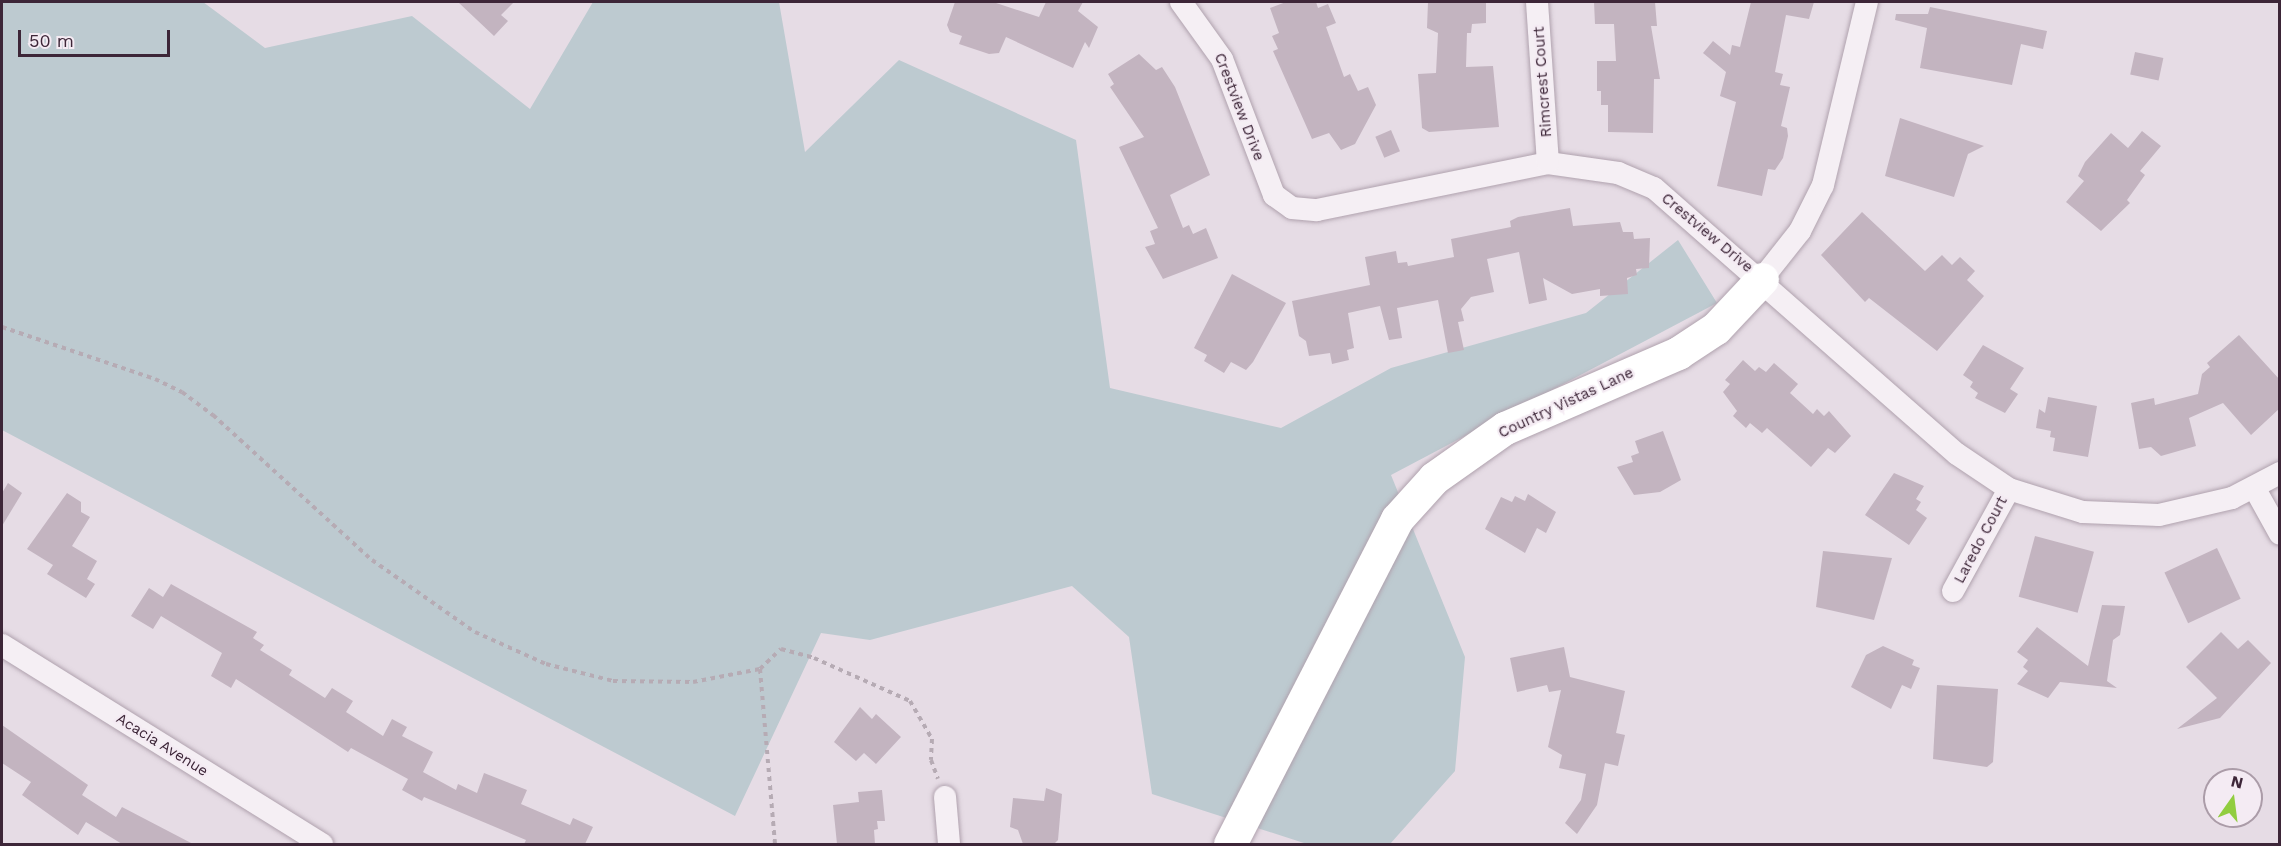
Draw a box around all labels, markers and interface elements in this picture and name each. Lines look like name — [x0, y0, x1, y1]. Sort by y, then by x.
scale bar — [21, 18, 172, 56]
street label: Rimcrest Court — [1530, 26, 1556, 138]
text: 50 m — [29, 30, 74, 51]
street label: Crestview Drive — [1210, 50, 1268, 164]
street label: Crestview Drive — [1657, 189, 1757, 277]
street label: Country Vistas Lane — [1495, 364, 1637, 442]
street label: Laredo Court — [1951, 493, 2011, 587]
street label: Acacia Avenue — [112, 709, 212, 781]
north arrow — [2203, 768, 2263, 828]
text: N — [2229, 771, 2245, 793]

